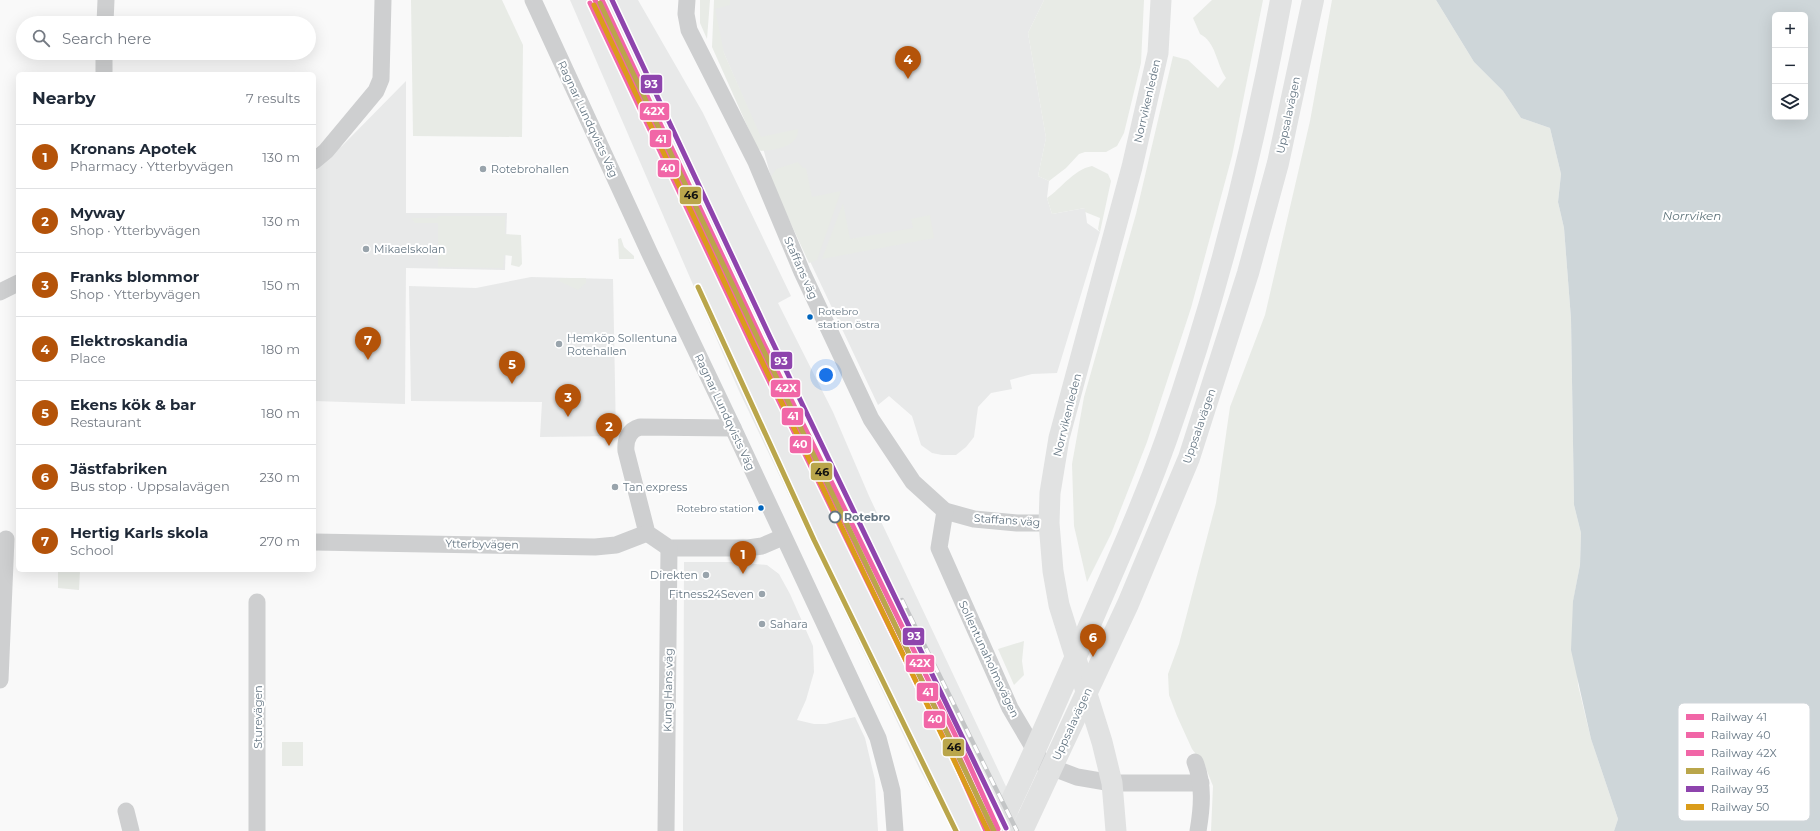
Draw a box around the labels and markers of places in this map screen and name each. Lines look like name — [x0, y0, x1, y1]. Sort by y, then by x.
pin: 4 — [895, 46, 921, 79]
place label: Rotebrohallen — [491, 162, 569, 176]
marker: Rotebrohallen — [478, 164, 488, 174]
place label: Mikaelskolan — [374, 242, 446, 256]
marker: Mikaelskolan — [361, 244, 371, 254]
place label: Rotebro station östra — [818, 305, 880, 331]
marker: Rotebro station östra — [805, 312, 815, 322]
pin: 7 — [355, 327, 381, 360]
place label: Hemköp Sollentuna Rotehallen — [567, 331, 677, 358]
marker: Hemköp Sollentuna Rotehallen — [554, 339, 564, 349]
pin: 5 — [499, 351, 525, 384]
pin: 3 — [555, 384, 581, 417]
pin: 2 — [596, 413, 622, 446]
place label: Tan express — [623, 480, 688, 494]
marker: Tan express — [610, 482, 620, 492]
place label: Rotebro station — [677, 502, 754, 515]
marker: Rotebro station — [756, 503, 766, 513]
marker: Rotebro — [828, 510, 842, 524]
place label: Rotebro — [844, 510, 890, 524]
pin: 1 — [730, 541, 756, 574]
place label: Direkten — [650, 568, 698, 582]
marker: Direkten — [701, 570, 711, 580]
place label: Fitness24Seven — [669, 587, 754, 601]
marker: Fitness24Seven — [757, 589, 767, 599]
place label: Sahara — [770, 617, 808, 631]
marker: Sahara — [757, 619, 767, 629]
pin: 6 — [1080, 624, 1106, 657]

